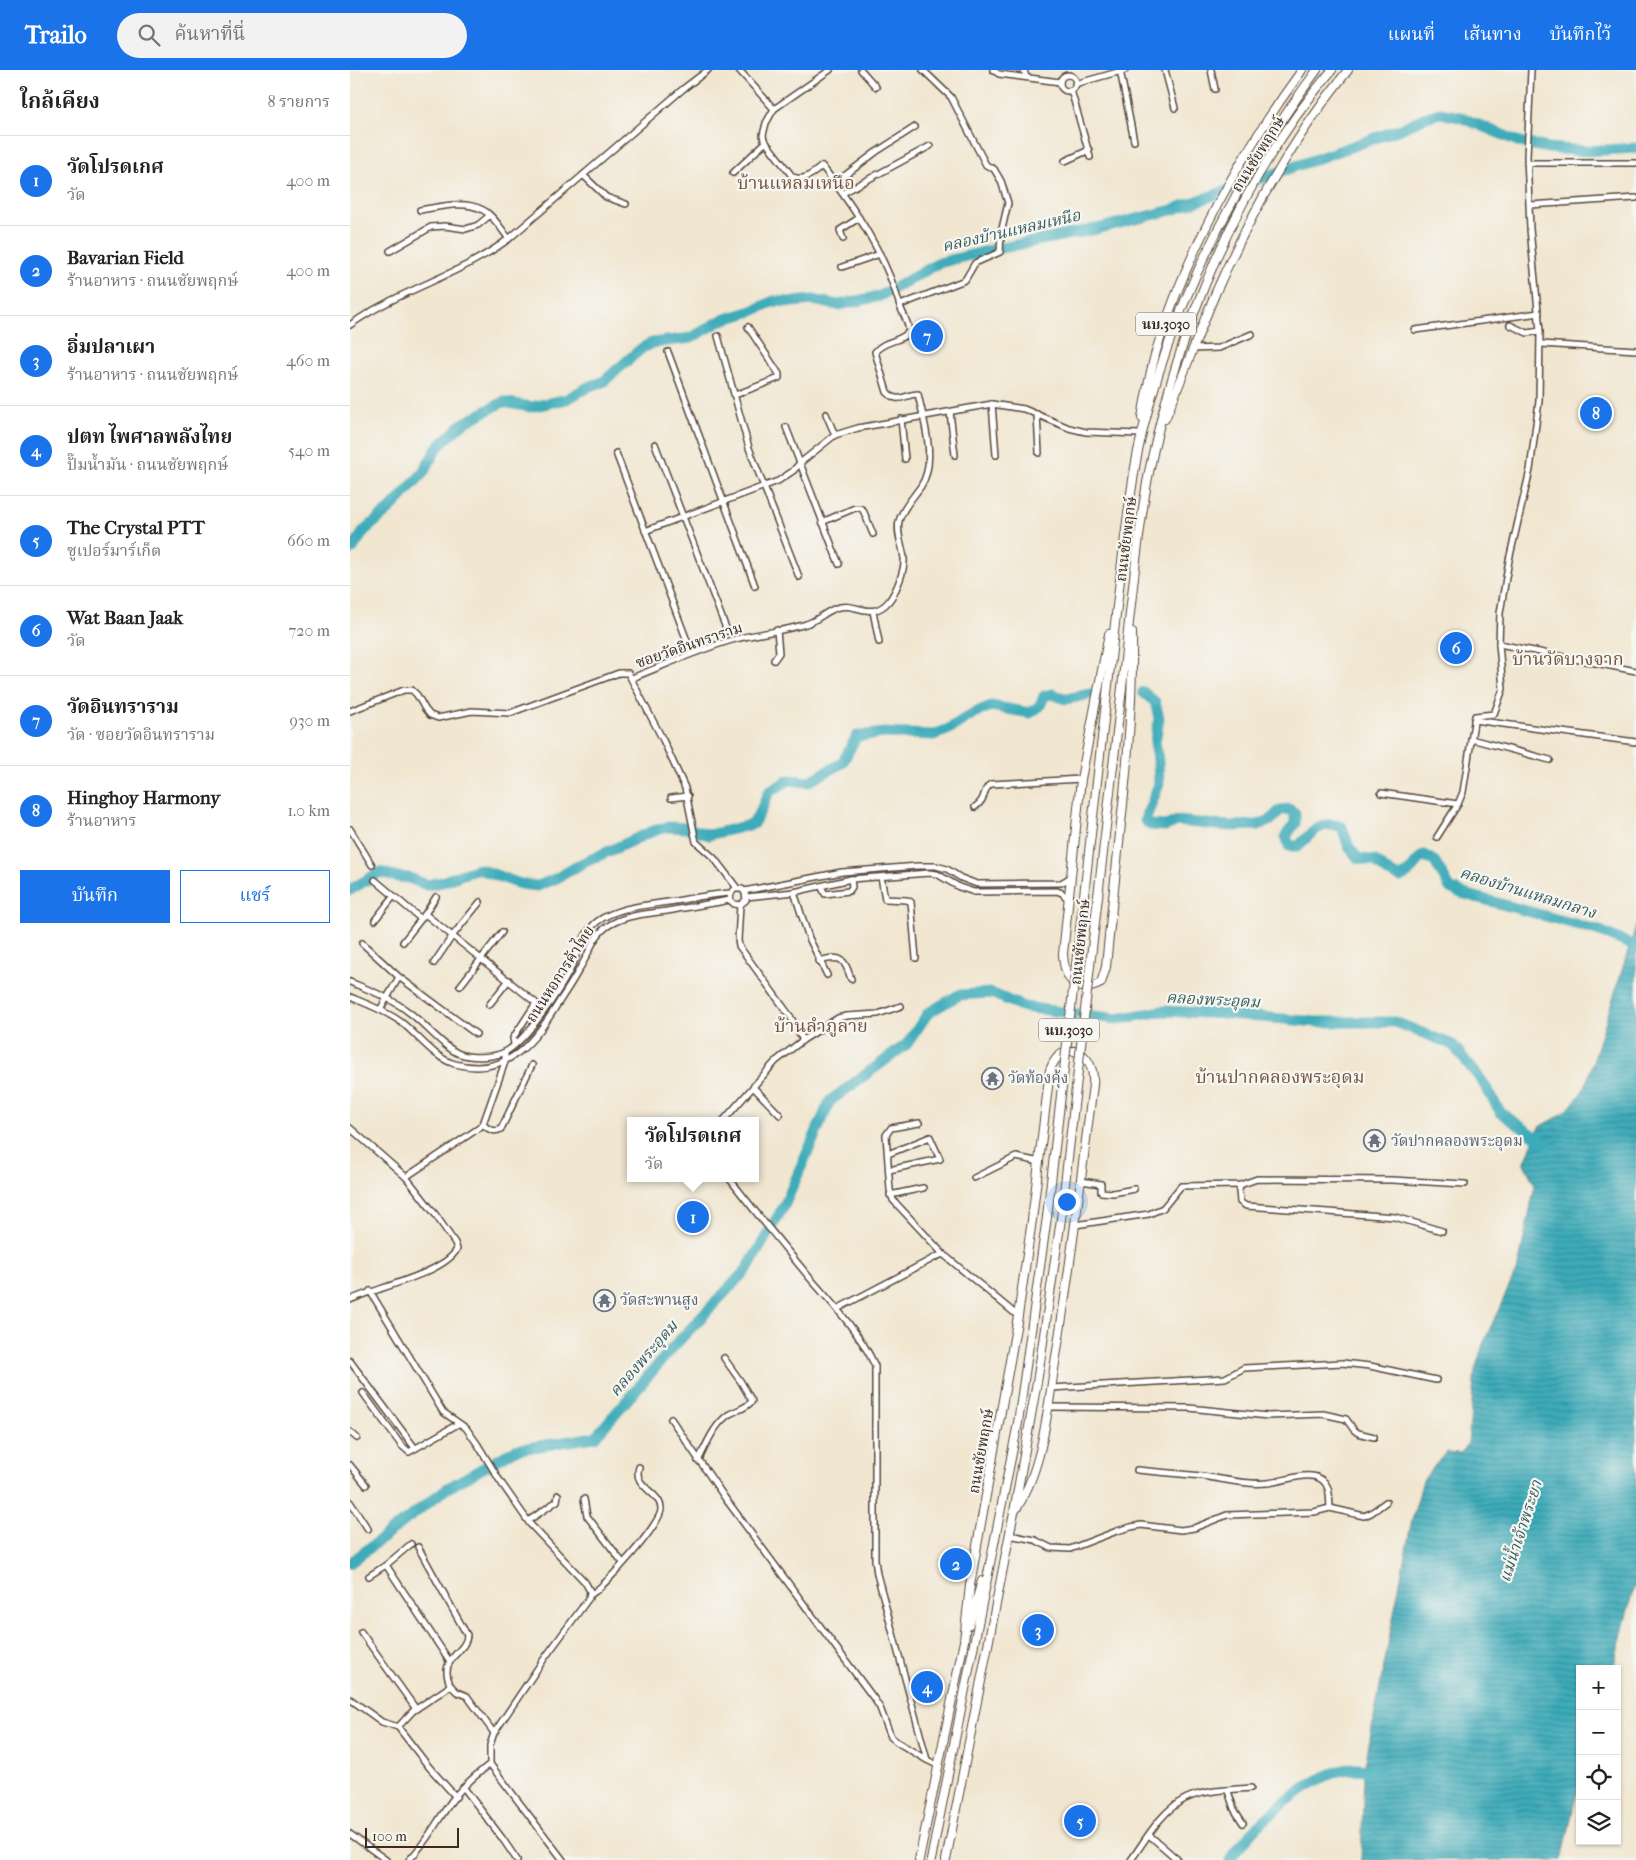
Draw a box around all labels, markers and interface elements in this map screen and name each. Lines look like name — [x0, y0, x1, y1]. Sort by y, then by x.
search box — [117, 13, 467, 58]
text: Trailo — [25, 21, 87, 49]
icon: search — [135, 21, 163, 49]
text: ค้นหาที่นี่ — [175, 23, 245, 45]
text: แผนที่ — [1388, 24, 1435, 45]
text: เส้นทาง — [1463, 24, 1522, 45]
text: บันทึกไว้ — [1550, 24, 1611, 45]
text: ใกล้เคียง — [20, 89, 100, 113]
text: 8 รายการ — [268, 92, 330, 111]
street label: ถนนชัยพฤกษ์ — [1227, 112, 1289, 195]
text: วัดโปรดเกศ — [67, 156, 164, 178]
text: 1 — [33, 171, 39, 190]
text: 400 m — [286, 171, 330, 190]
district label: บ้านแหลมเหนือ — [737, 173, 855, 194]
text: วัด — [67, 185, 86, 204]
water label: คลองบ้านแหลมเหนือ — [940, 205, 1083, 256]
text: Bavarian Field — [67, 247, 184, 269]
text: 2 — [32, 261, 40, 280]
text: 400 m — [286, 261, 330, 280]
text: ร้านอาหาร · ถนนชัยพฤกษ์ — [67, 271, 238, 290]
road number: นบ.3030 — [1136, 312, 1196, 336]
pin: 7 — [911, 317, 943, 355]
text: อิ่มปลาเผา — [67, 336, 155, 358]
text: 3 — [33, 351, 39, 370]
text: 460 m — [286, 351, 330, 370]
text: ร้านอาหาร · ถนนชัยพฤกษ์ — [67, 365, 238, 384]
pin: 8 — [1580, 394, 1612, 432]
text: ปตท ไพศาลพลังไทย — [67, 426, 232, 448]
text: 4 — [31, 441, 41, 460]
text: 540 m — [288, 441, 330, 460]
text: ปั๊มน้ำมัน · ถนนชัยพฤกษ์ — [67, 455, 228, 474]
street label: ถนนชัยพฤกษ์ — [1111, 494, 1140, 583]
text: The Crystal PTT — [67, 517, 205, 539]
text: 5 — [33, 531, 39, 550]
text: 660 m — [287, 531, 330, 550]
text: ซูเปอร์มาร์เก็ต — [67, 541, 161, 560]
text: Wat Baan Jaak — [67, 607, 183, 629]
street label: ซอยวัดอินทราราม — [633, 618, 745, 672]
text: 6 — [32, 621, 40, 640]
text: 720 m — [289, 621, 330, 640]
pin: 6 — [1440, 629, 1472, 667]
text: วัด — [67, 631, 86, 650]
district label: บ้านวัดบางจาก — [1512, 649, 1624, 670]
text: วัดอินทราราม — [67, 696, 179, 718]
text: 7 — [32, 711, 40, 730]
text: 930 m — [289, 711, 330, 730]
text: วัด · ซอยวัดอินทราราม — [67, 725, 215, 744]
text: Hinghoy Harmony — [67, 787, 220, 809]
text: 8 — [32, 801, 40, 820]
text: 1.0 km — [287, 801, 330, 820]
text: ร้านอาหาร — [67, 811, 136, 830]
water label: คลองบ้านแหลมกลาง — [1458, 863, 1599, 923]
button: บันทึก — [20, 870, 170, 923]
button: แชร์ — [180, 870, 330, 923]
street label: ถนนชัยพฤกษ์ — [1066, 898, 1094, 986]
street label: ถนนหอการค้าไทย — [520, 921, 598, 1026]
water label: คลองพระอุดม — [1165, 988, 1262, 1013]
district label: บ้านลำภูลาย — [774, 1016, 868, 1037]
road number: นบ.3030 — [1039, 1018, 1099, 1042]
temple icon: วัดท้องคุ้ง — [980, 1066, 1004, 1090]
district label: บ้านปากคลองพระอุดม — [1195, 1067, 1365, 1089]
place label: วัดท้องคุ้ง — [1008, 1069, 1068, 1089]
popup — [627, 1117, 759, 1182]
text: วัดโปรดเกศ — [645, 1125, 741, 1147]
temple icon: วัดปากคลองพระอุดม — [1363, 1129, 1387, 1153]
place label: วัดปากคลองพระอุดม — [1391, 1132, 1523, 1152]
text: วัด — [645, 1154, 663, 1173]
your location — [1054, 1189, 1080, 1215]
pin: 1 — [677, 1198, 709, 1236]
temple icon: วัดสะพานสูง — [592, 1288, 616, 1312]
place label: วัดสะพานสูง — [620, 1291, 699, 1310]
water label: คลองพระอุดม — [605, 1315, 683, 1401]
street label: ถนนชัยพฤกษ์ — [964, 1406, 997, 1495]
water label: แม่น้ำเจ้าพระยา — [1493, 1476, 1546, 1584]
pin: 2 — [940, 1545, 972, 1583]
pin: 3 — [1022, 1611, 1054, 1649]
map controls — [1576, 1665, 1621, 1845]
button: + — [1576, 1665, 1621, 1710]
pin: 4 — [911, 1668, 943, 1706]
button: − — [1576, 1710, 1621, 1755]
button: locate — [1576, 1755, 1621, 1800]
button: layers — [1576, 1800, 1621, 1845]
pin: 5 — [1064, 1802, 1096, 1840]
scale bar — [365, 1825, 459, 1848]
text: 100 m — [372, 1828, 407, 1845]

